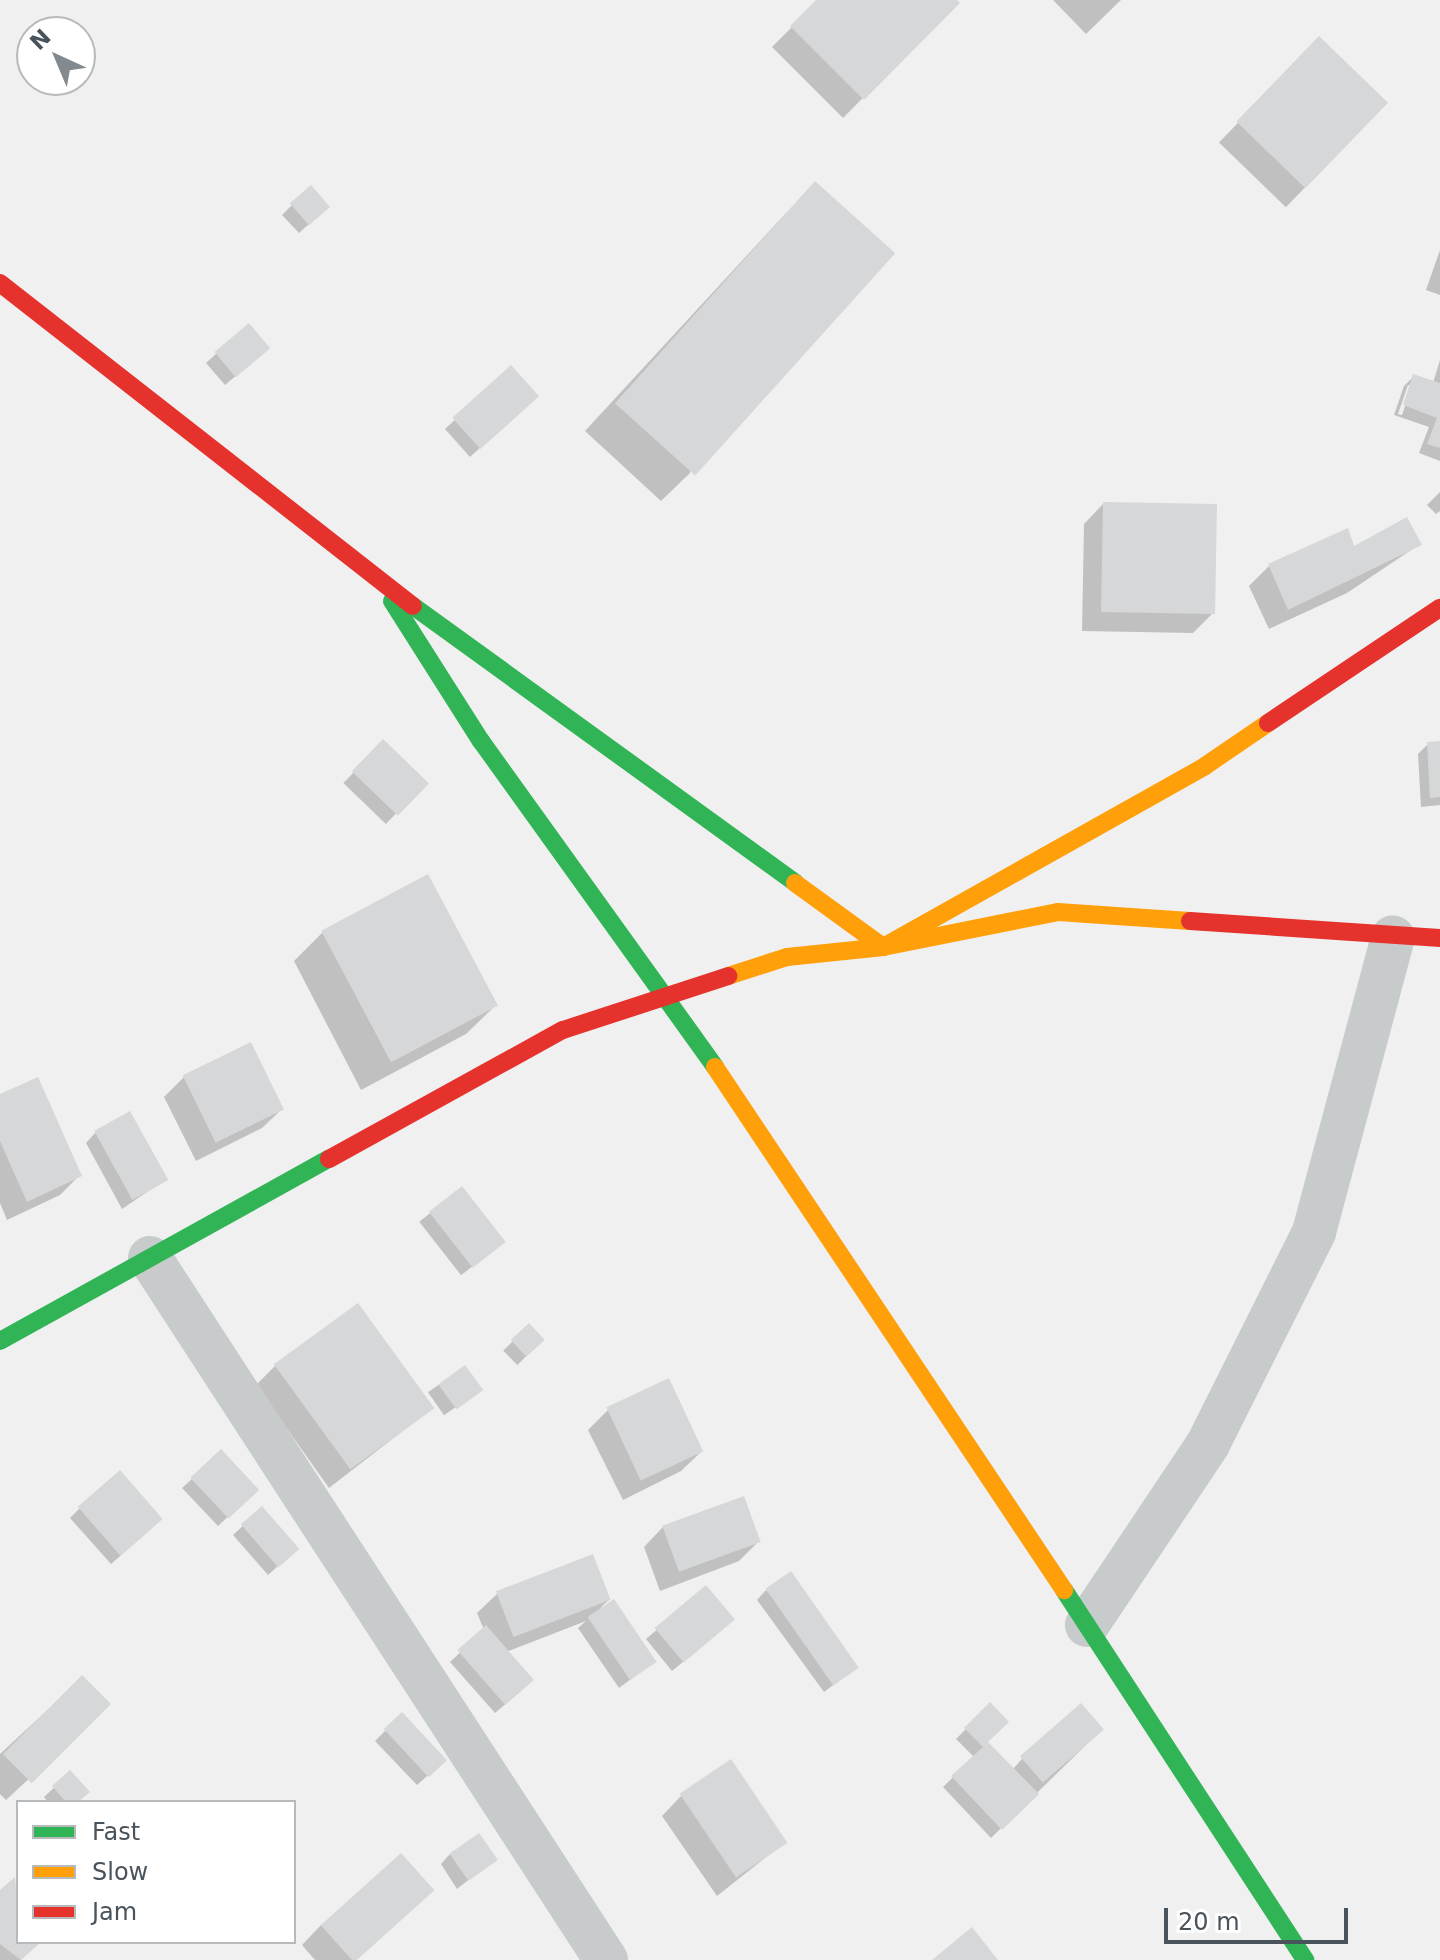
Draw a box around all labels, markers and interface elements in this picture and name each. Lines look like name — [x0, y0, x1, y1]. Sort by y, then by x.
north arrow — [16, 16, 96, 96]
text: N — [25, 24, 56, 55]
legend — [16, 1800, 296, 1944]
text: Fast — [92, 1818, 140, 1846]
text: Slow — [92, 1858, 148, 1886]
scale bar — [1168, 1892, 1352, 1942]
text: Jam — [92, 1898, 137, 1926]
text: 20 m — [1178, 1908, 1240, 1936]

